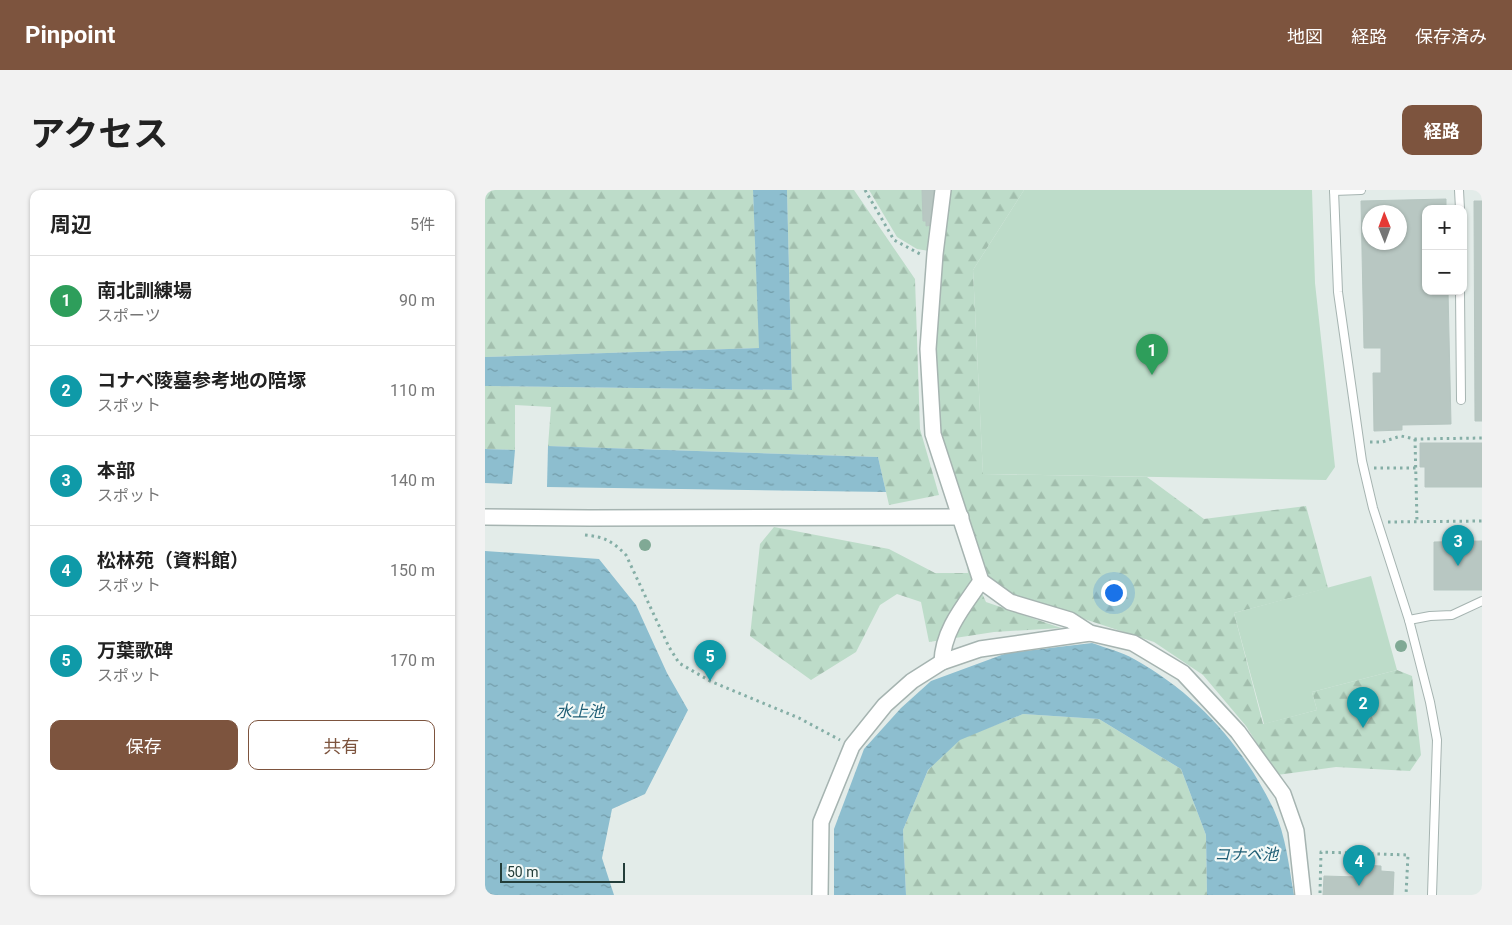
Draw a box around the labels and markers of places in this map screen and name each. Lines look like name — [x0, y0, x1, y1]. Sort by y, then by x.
pin: 1 — [1136, 334, 1168, 375]
pin: 3 — [1442, 525, 1474, 566]
pin: 5 — [694, 640, 726, 681]
pin: 2 — [1347, 687, 1379, 728]
pin: 4 — [1343, 845, 1375, 886]

